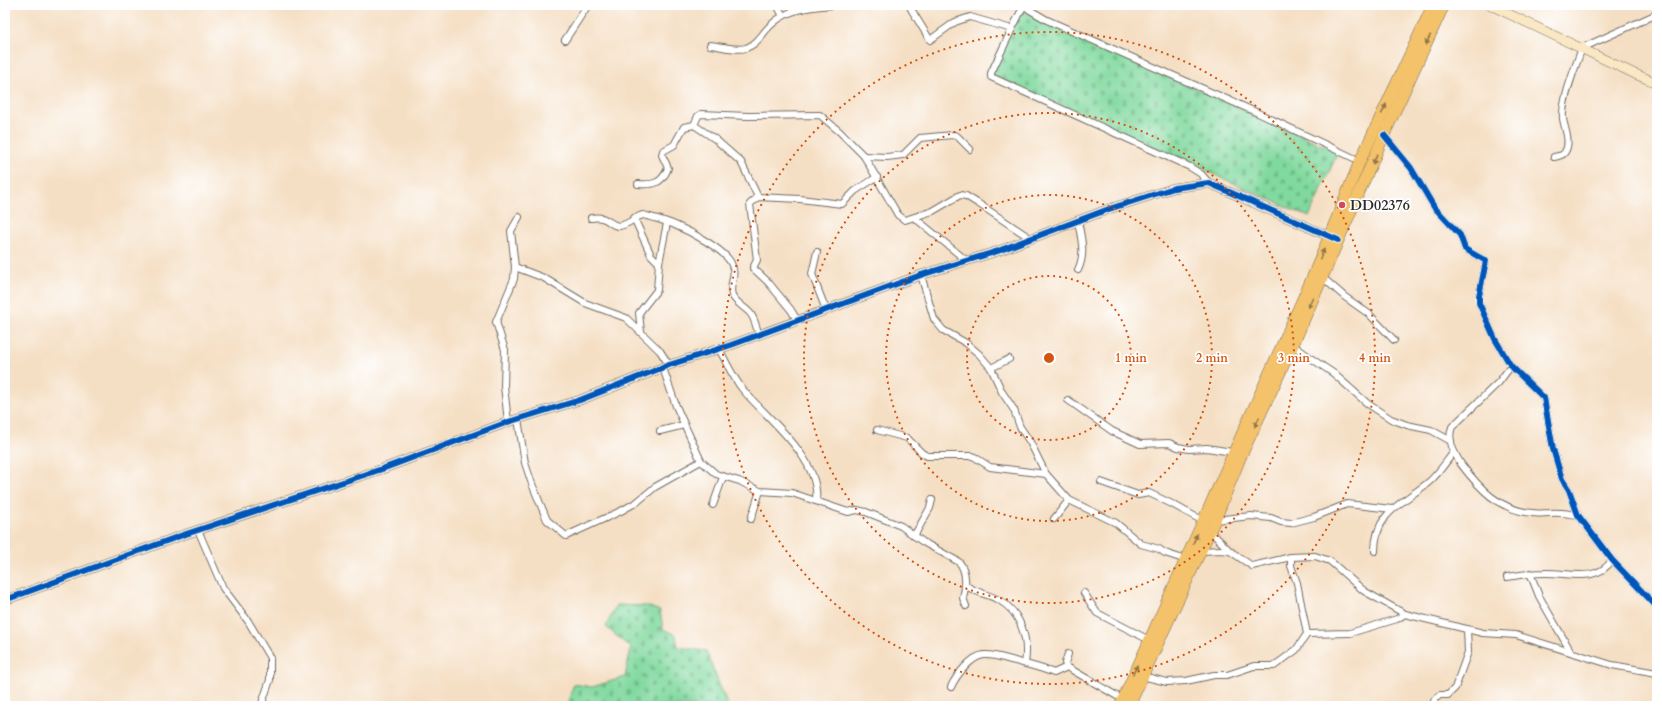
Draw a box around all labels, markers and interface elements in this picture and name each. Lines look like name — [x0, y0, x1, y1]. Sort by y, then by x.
one-way arrow — [1425, 35, 1431, 46]
one-way arrow — [1381, 104, 1387, 115]
one-way arrow — [1371, 154, 1377, 166]
place label: DD02376 — [1350, 196, 1410, 215]
marker: DD02376 — [1337, 200, 1347, 210]
one-way arrow — [1319, 249, 1325, 260]
one-way arrow — [1307, 298, 1313, 309]
text: 1 min — [1115, 350, 1147, 366]
text: 2 min — [1196, 350, 1228, 366]
text: 3 min — [1278, 350, 1310, 366]
text: 4 min — [1359, 350, 1391, 366]
centre of rings — [1042, 351, 1056, 365]
one-way arrow — [1254, 416, 1260, 428]
one-way arrow — [1192, 534, 1198, 545]
one-way arrow — [1132, 665, 1138, 676]

